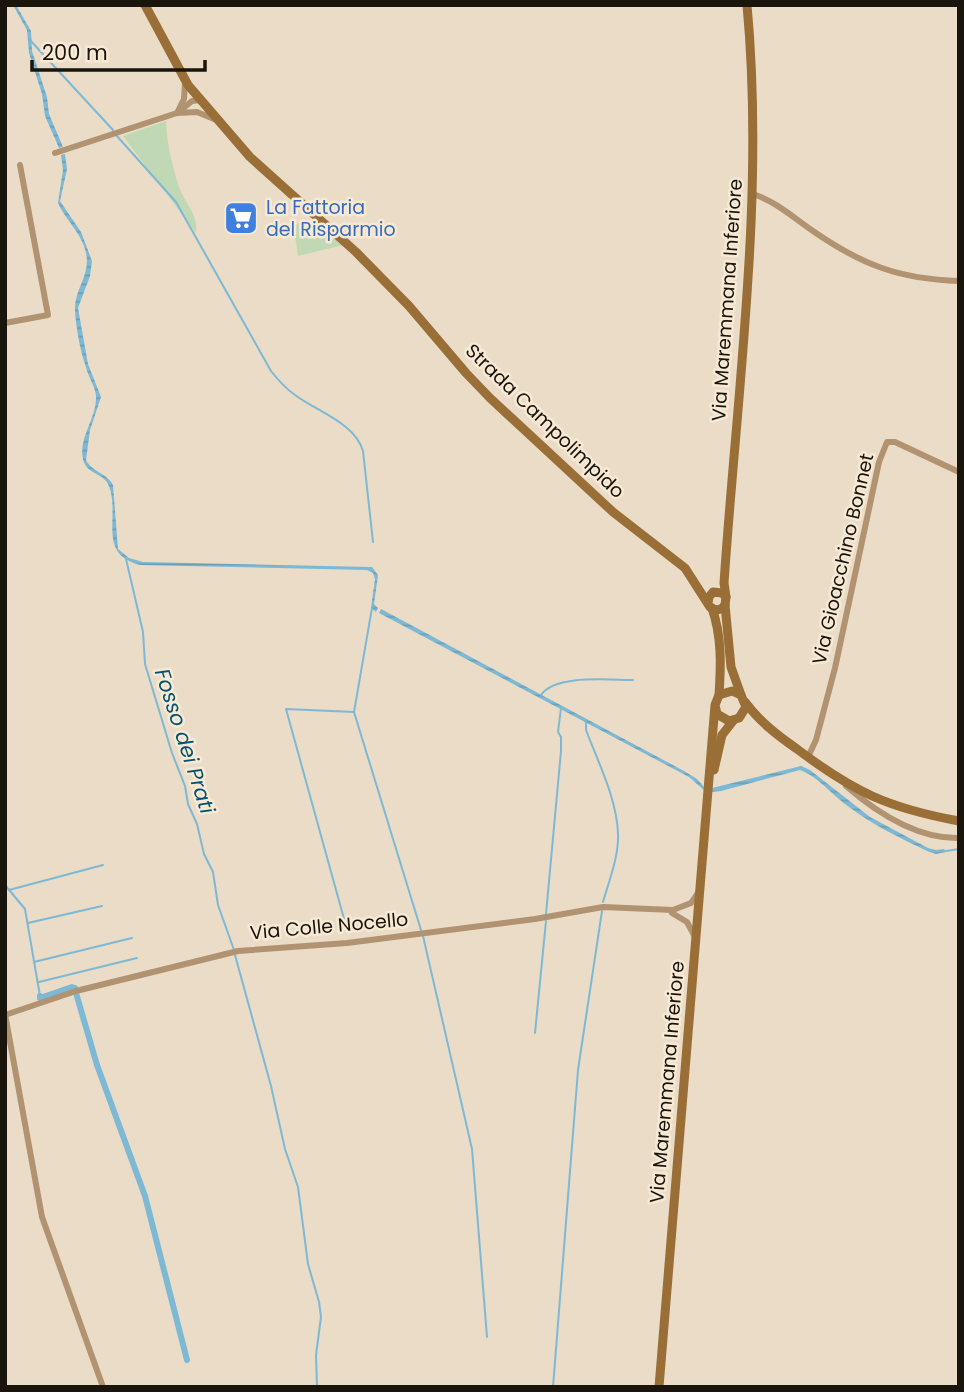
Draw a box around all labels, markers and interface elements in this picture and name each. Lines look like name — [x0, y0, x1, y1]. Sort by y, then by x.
scale bar — [32, 28, 205, 72]
text: 200 m — [42, 38, 108, 67]
street label: Via Maremmana Inferiore — [705, 178, 749, 422]
place label: La Fattoria del Risparmio — [266, 194, 396, 243]
supermarket icon: La Fattoria del Risparmio — [222, 199, 260, 237]
street label: Strada Campolimpido — [459, 338, 631, 504]
street label: Via Gioacchino Bonnet — [806, 451, 880, 667]
water label: Fosso dei Prati — [148, 665, 222, 818]
street label: Via Colle Nocello — [249, 906, 409, 946]
street label: Via Maremmana Inferiore — [643, 960, 691, 1204]

